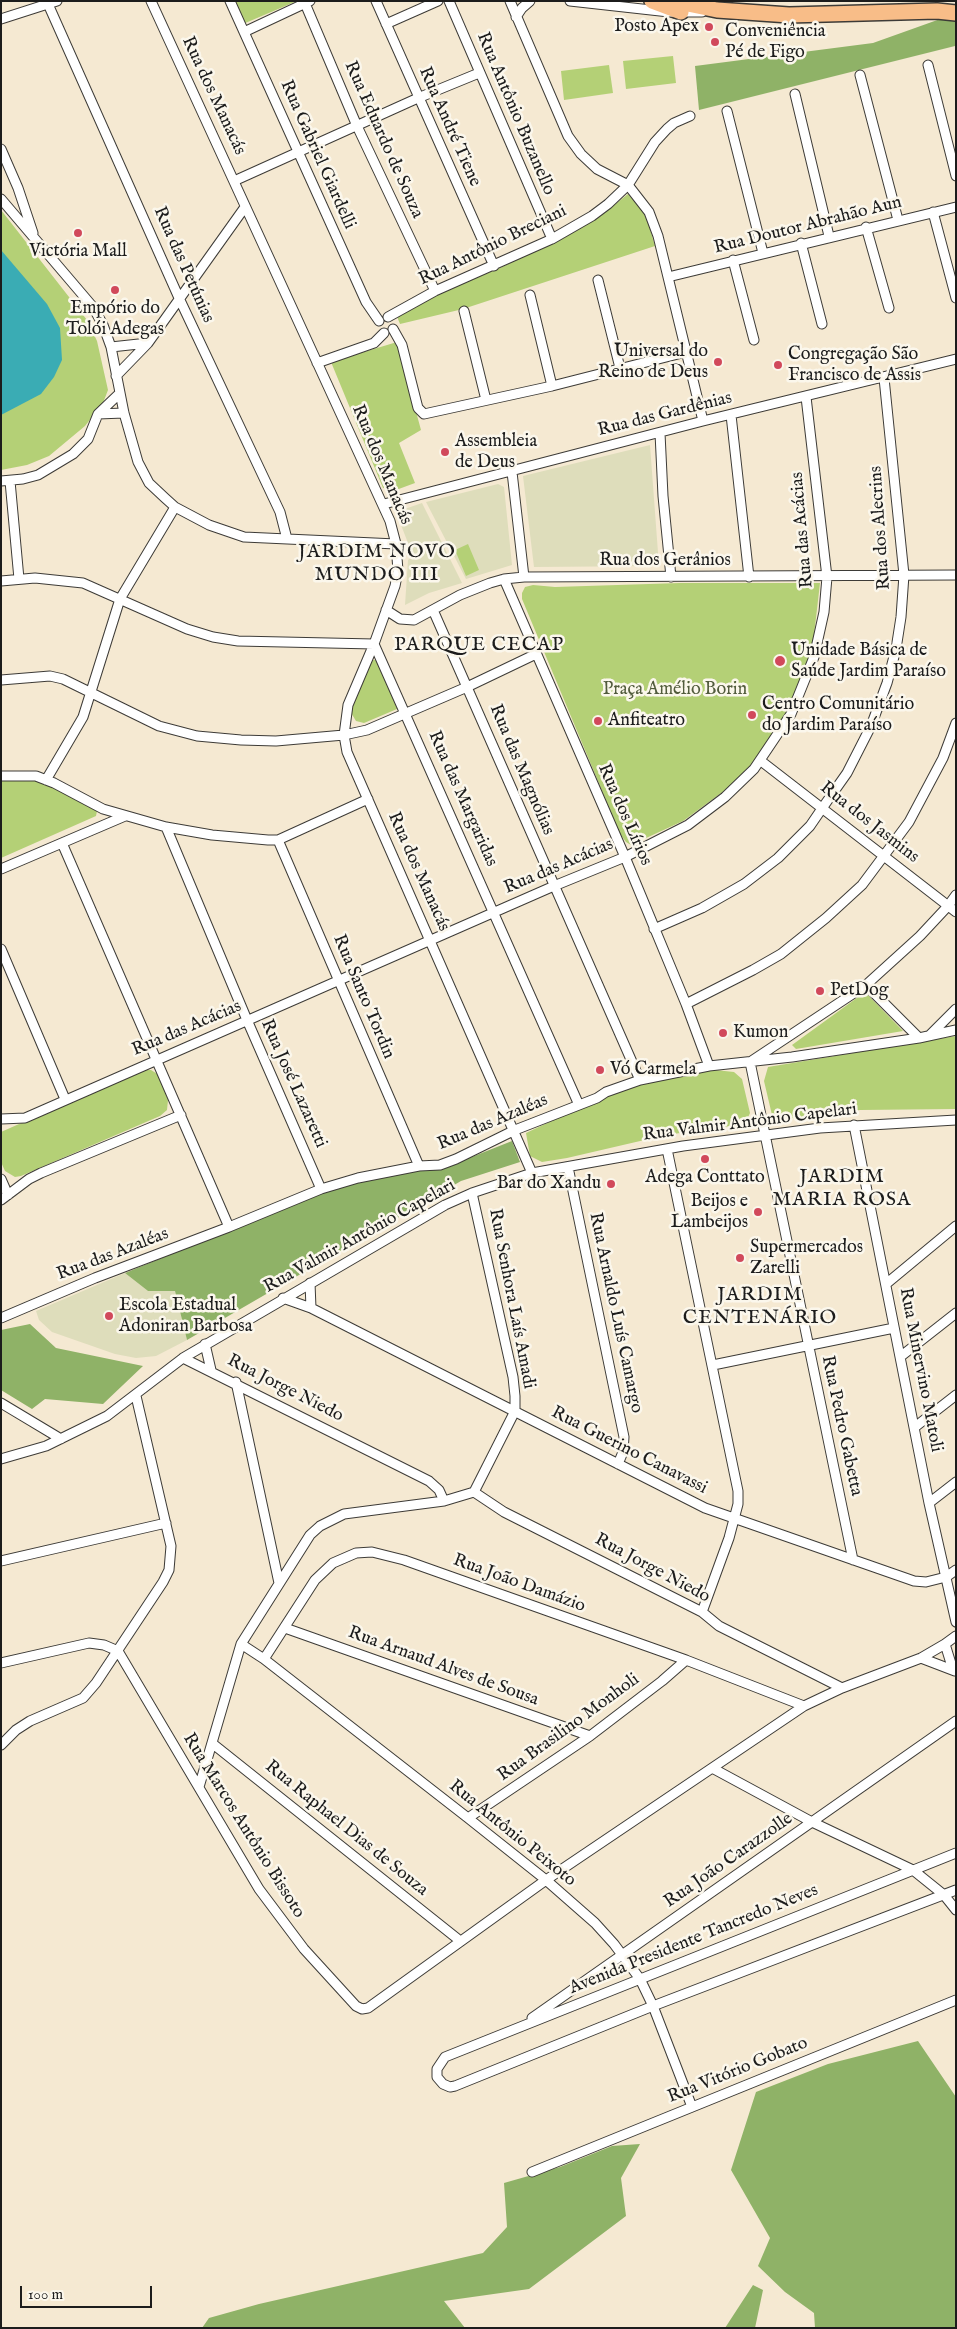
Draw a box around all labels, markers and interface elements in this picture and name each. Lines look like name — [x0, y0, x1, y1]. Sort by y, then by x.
place label: Posto Apex — [614, 16, 699, 38]
marker: Posto Apex — [703, 21, 715, 33]
place label: Conveniência Pé de Figo — [725, 21, 826, 64]
street label: Rua Antônio Buzanello — [471, 29, 559, 199]
street label: Rua dos Manacás — [176, 33, 250, 159]
marker: Conveniência Pé de Figo — [709, 36, 721, 48]
street label: Rua Eduardo de Souza — [339, 58, 427, 222]
street label: Rua André Tiene — [413, 64, 485, 190]
street label: Rua Gabriel Giardelli — [274, 77, 360, 233]
street label: Rua Doutor Abrahão Aun — [712, 192, 904, 260]
street label: Rua Antônio Breciani — [416, 201, 570, 291]
street label: Rua das Petúnias — [148, 204, 218, 326]
marker: Victória Mall — [72, 227, 84, 239]
place label: Victória Mall — [29, 241, 127, 263]
marker: Empório do Tolói Adegas — [109, 284, 121, 296]
place label: Empório do Tolói Adegas — [66, 298, 164, 340]
place label: Universal do Reino de Deus — [598, 341, 708, 384]
place label: Congregação São Francisco de Assis — [788, 344, 921, 386]
marker: Universal do Reino de Deus — [712, 356, 724, 368]
marker: Congregação São Francisco de Assis — [772, 359, 784, 371]
street label: Rua das Gardênias — [596, 388, 734, 442]
street label: Rua dos Manacás — [346, 402, 416, 528]
place label: Assembleia de Deus — [455, 431, 537, 474]
marker: Assembleia de Deus — [439, 446, 451, 458]
street label: Rua dos Alecrins — [866, 465, 896, 591]
street label: Rua das Acácias — [787, 471, 819, 589]
district label: JARDIM NOVO MUNDO III — [297, 541, 457, 588]
street label: Rua dos Gerânios — [599, 550, 731, 572]
district label: PARQUE CECAP — [392, 634, 566, 658]
place label: Unidade Básica de Saúde Jardim Paraíso — [791, 640, 946, 682]
marker: Unidade Básica de Saúde Jardim Paraíso — [773, 654, 787, 668]
park label: Praça Amélio Borin — [603, 679, 747, 701]
place label: Centro Comunitário do Jardim Paraíso — [762, 694, 914, 736]
street label: Rua das Magnólias — [484, 701, 558, 839]
marker: Centro Comunitário do Jardim Paraíso — [746, 709, 758, 721]
place label: Anfiteatro — [608, 710, 685, 732]
marker: Anfiteatro — [592, 715, 604, 727]
street label: Rua das Margaridas — [422, 728, 502, 870]
street label: Rua dos Lírios — [592, 761, 656, 869]
street label: Rua dos Jasmins — [815, 778, 923, 868]
street label: Rua dos Manacás — [382, 809, 454, 935]
street label: Rua das Acácias — [501, 834, 617, 900]
street label: Rua Santo Tordin — [327, 932, 399, 1062]
place label: PetDog — [830, 980, 889, 1002]
marker: PetDog — [814, 985, 826, 997]
street label: Rua das Acácias — [129, 996, 245, 1062]
street label: Rua José Lazaretti — [255, 1016, 331, 1152]
place label: Kumon — [733, 1022, 788, 1044]
marker: Kumon — [717, 1027, 729, 1039]
place label: Vó Carmela — [610, 1059, 697, 1081]
marker: Vó Carmela — [594, 1064, 606, 1076]
street label: Rua das Azaléas — [435, 1090, 551, 1156]
street label: Rua Valmir Antônio Capelari — [642, 1099, 858, 1147]
marker: Adega Conttato — [699, 1153, 711, 1165]
district label: JARDIM MARIA ROSA — [771, 1166, 913, 1213]
place label: Adega Conttato — [645, 1167, 765, 1189]
place label: Bar do Xandu — [497, 1173, 601, 1195]
street label: Rua Valmir Antônio Capelari — [261, 1175, 459, 1299]
marker: Bar do Xandu — [605, 1178, 617, 1190]
place label: Beijos e Lambeijos — [671, 1191, 748, 1234]
marker: Beijos e Lambeijos — [752, 1206, 764, 1218]
street label: Rua Senhora Laís Amadi — [483, 1207, 539, 1391]
street label: Rua Arnaldo Luís Camargo — [583, 1211, 647, 1415]
street label: Rua das Azaléas — [54, 1224, 172, 1286]
place label: Supermercados Zarelli — [750, 1237, 863, 1280]
marker: Supermercados Zarelli — [734, 1252, 746, 1264]
district label: JARDIM CENTENÁRIO — [682, 1284, 838, 1331]
street label: Rua Minervino Matoli — [893, 1286, 947, 1454]
place label: Escola Estadual Adoniran Barbosa — [119, 1295, 252, 1338]
marker: Escola Estadual Adoniran Barbosa — [103, 1310, 115, 1322]
street label: Rua Jorge Niedo — [223, 1350, 347, 1428]
street label: Rua Pedro Gabetta — [816, 1354, 866, 1498]
street label: Rua Guerino Canavassi — [547, 1402, 711, 1500]
street label: Rua Jorge Niedo — [591, 1530, 713, 1608]
street label: Rua João Damázio — [450, 1550, 588, 1618]
street label: Rua Arnaud Alves de Sousa — [345, 1622, 541, 1712]
street label: Rua Brasilino Monholi — [494, 1669, 644, 1787]
street label: Rua Marcos Antônio Bissoto — [177, 1730, 309, 1922]
street label: Rua Raphael Dias de Souza — [260, 1757, 432, 1901]
street label: Rua Antônio Peixoto — [444, 1776, 580, 1892]
street label: Rua João Carazzolle — [661, 1809, 797, 1913]
street label: Avenida Presidente Tancredo Neves — [566, 1880, 822, 2000]
street label: Rua Vitório Gobato — [665, 2033, 811, 2109]
scale bar — [22, 2276, 155, 2308]
text: 100 m — [28, 2285, 63, 2304]

